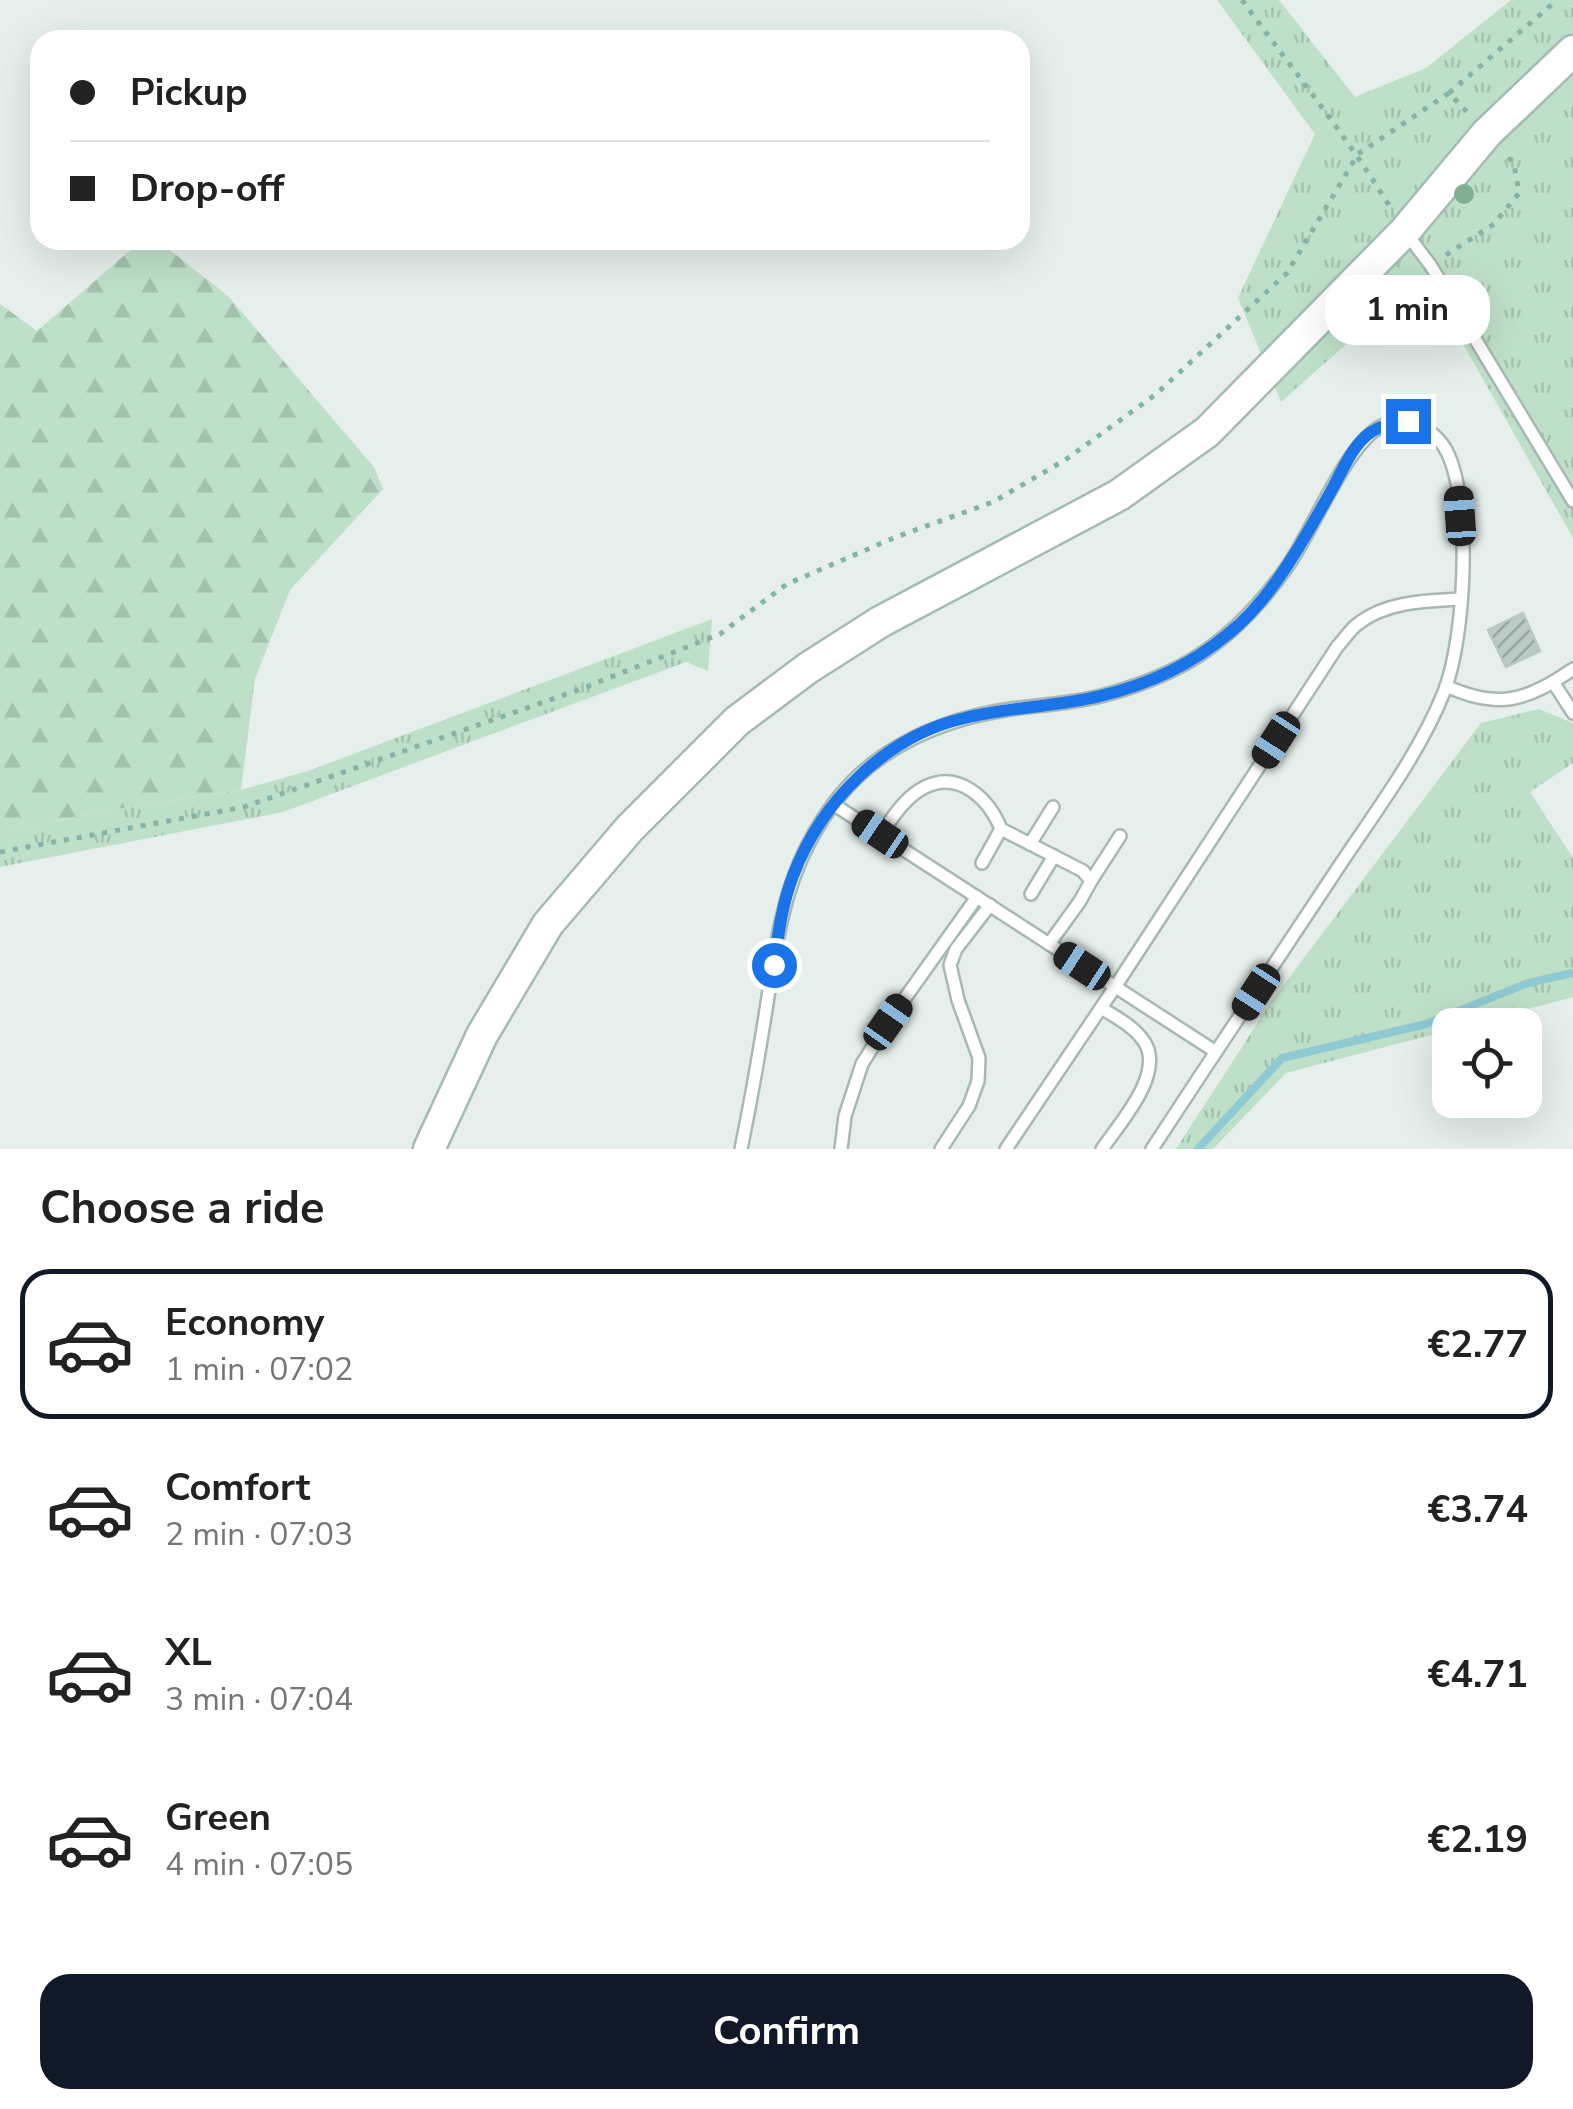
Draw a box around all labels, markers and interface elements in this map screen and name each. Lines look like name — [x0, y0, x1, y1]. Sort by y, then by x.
text: Pickup — [130, 67, 248, 118]
text: Drop-off — [130, 163, 284, 214]
callout: 1 min — [1326, 276, 1490, 346]
text: 1 min — [1366, 288, 1449, 331]
route end — [1386, 399, 1431, 444]
car — [1443, 485, 1477, 547]
car — [1247, 707, 1305, 773]
car — [847, 805, 913, 863]
car — [1049, 937, 1115, 995]
route start — [752, 943, 797, 988]
car — [1227, 959, 1285, 1025]
car — [859, 989, 917, 1055]
map controls — [1432, 1008, 1542, 1118]
button: locate — [1432, 1008, 1542, 1118]
text: Choose a ride — [40, 1178, 325, 1239]
text: Economy — [165, 1297, 324, 1348]
icon: car — [45, 1299, 135, 1389]
text: €2.77 — [1427, 1319, 1528, 1370]
text: 1 min · 07:02 — [165, 1348, 353, 1391]
text: Comfort — [165, 1462, 310, 1513]
icon: car — [45, 1464, 135, 1554]
text: €3.74 — [1427, 1484, 1528, 1535]
text: 2 min · 07:03 — [165, 1513, 353, 1556]
text: XL — [165, 1627, 212, 1678]
icon: car — [45, 1629, 135, 1719]
text: €4.71 — [1427, 1649, 1528, 1700]
text: 3 min · 07:04 — [165, 1678, 353, 1721]
text: Green — [165, 1792, 271, 1843]
icon: car — [45, 1794, 135, 1884]
text: €2.19 — [1427, 1814, 1528, 1865]
text: 4 min · 07:05 — [165, 1843, 353, 1886]
button: Confirm — [40, 1974, 1533, 2089]

